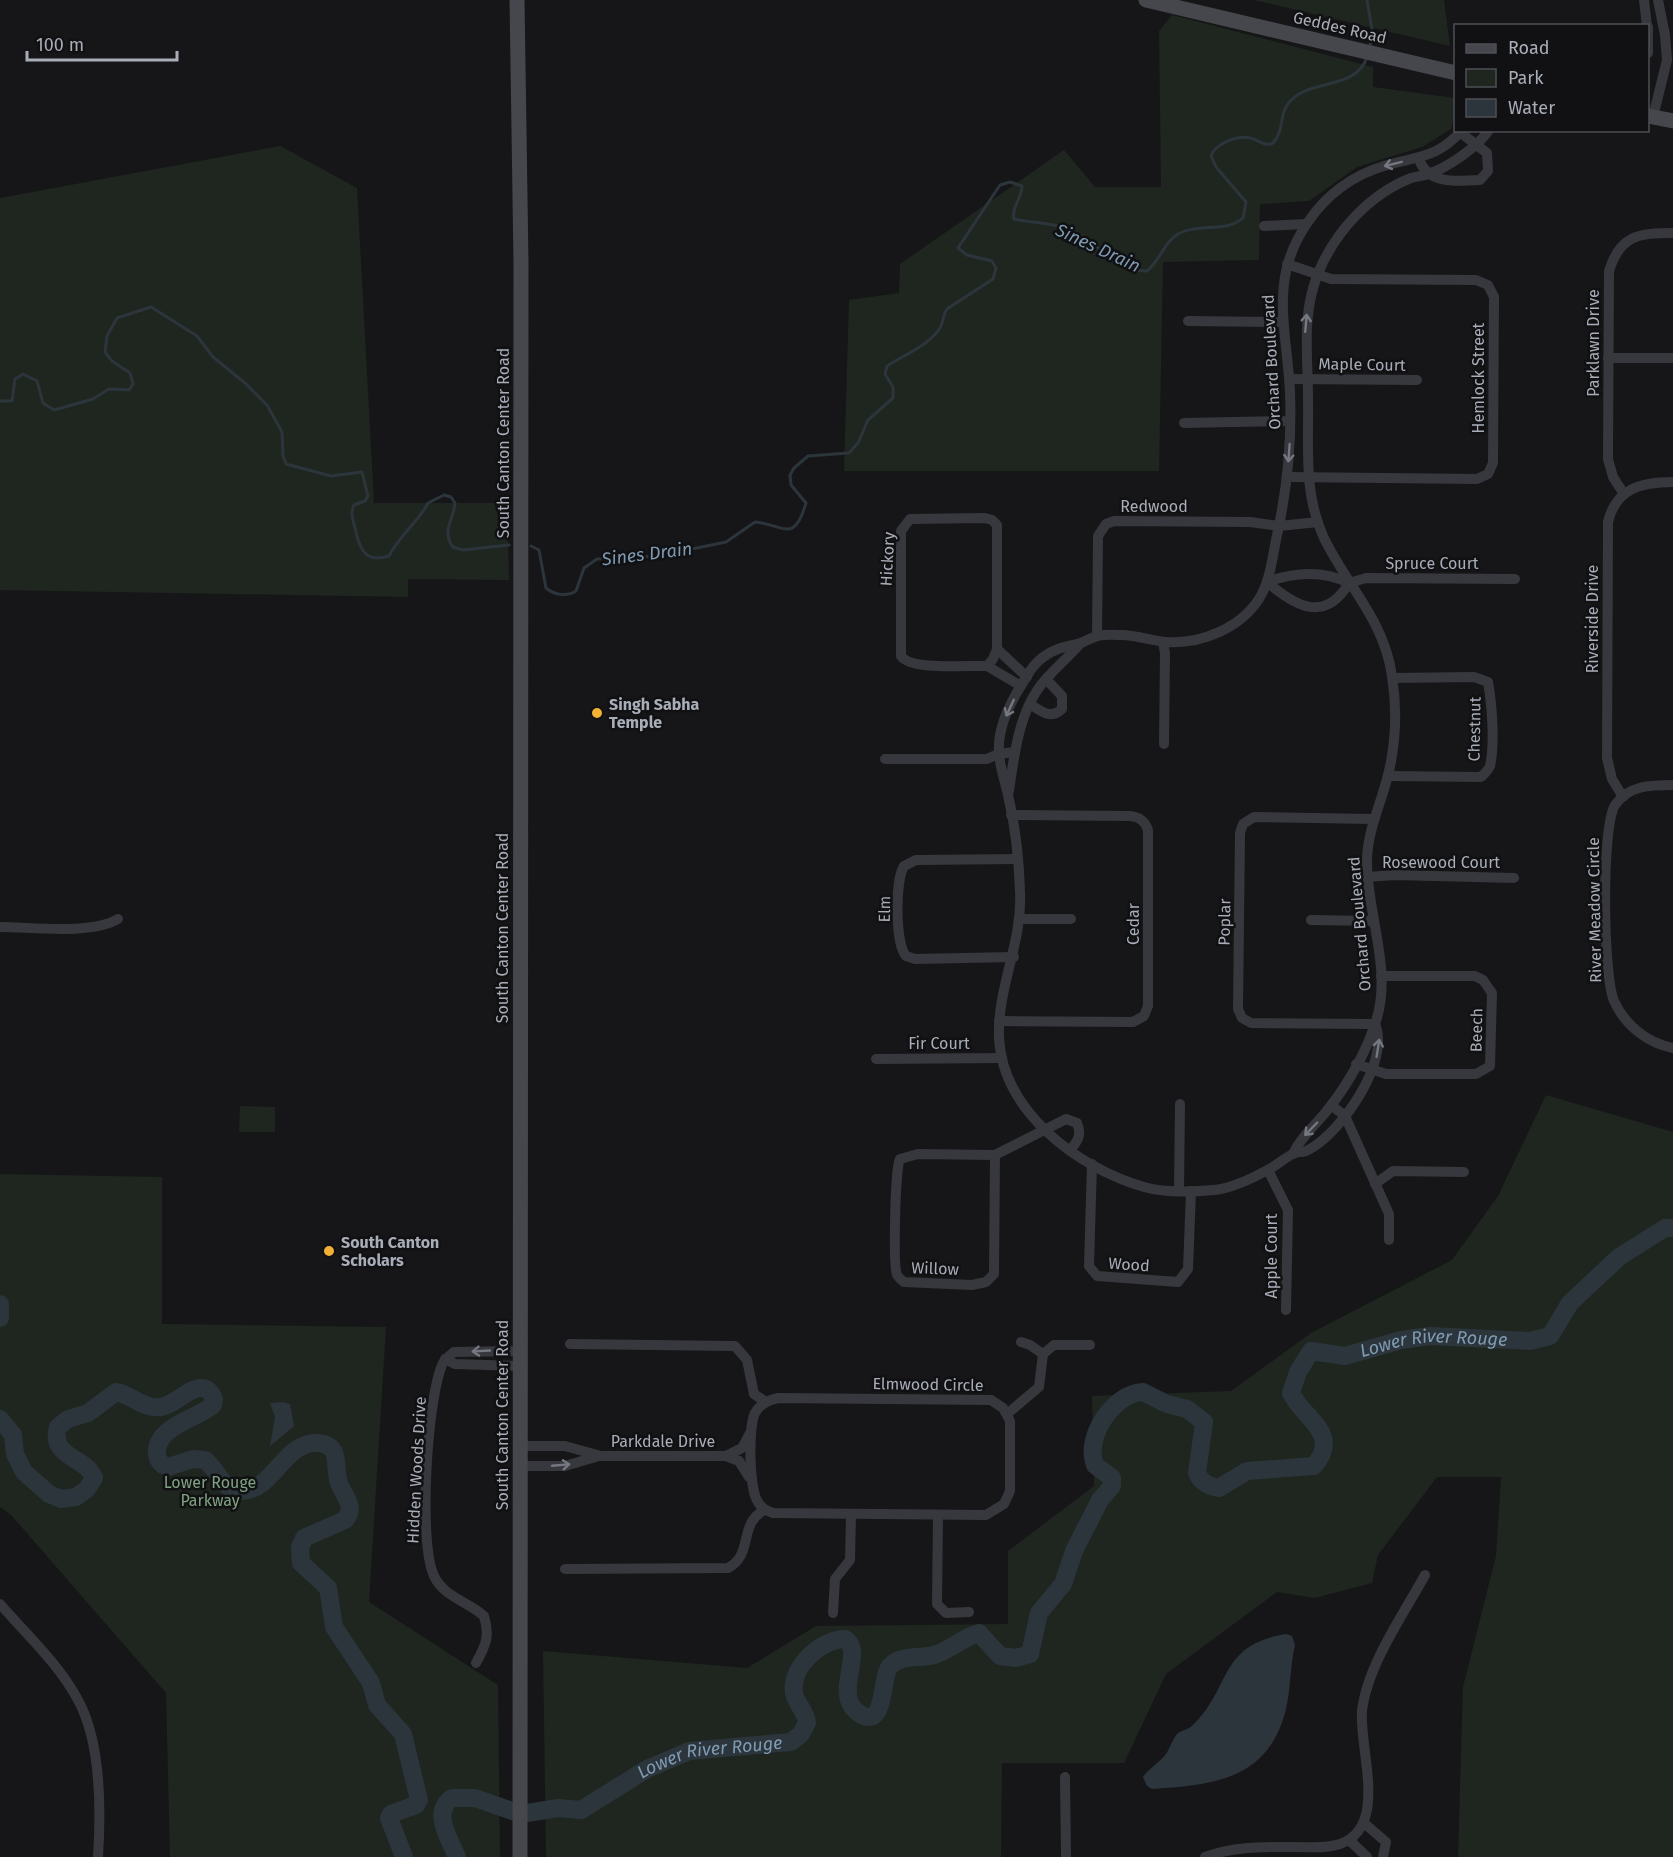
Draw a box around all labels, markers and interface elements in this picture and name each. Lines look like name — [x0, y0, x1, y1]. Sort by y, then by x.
street label: Geddes Road — [1291, 8, 1388, 47]
scale bar — [27, 24, 177, 62]
legend — [1454, 24, 1649, 132]
text: 100 m — [36, 34, 84, 56]
text: Road — [1508, 37, 1550, 59]
text: Park — [1508, 67, 1544, 89]
text: Water — [1508, 97, 1555, 119]
one-way arrow — [1383, 159, 1402, 171]
water label: Sines Drain — [1051, 218, 1144, 277]
street label: Parklawn Drive — [1584, 289, 1603, 397]
street label: Orchard Boulevard — [1258, 294, 1285, 430]
one-way arrow — [1301, 314, 1312, 334]
street label: Hemlock Street — [1469, 322, 1488, 433]
street label: South Canton Center Road — [494, 348, 513, 538]
street label: Maple Court — [1318, 354, 1406, 375]
one-way arrow — [1283, 442, 1294, 462]
street label: Redwood — [1120, 497, 1188, 516]
street label: Hickory — [877, 531, 898, 587]
water label: Sines Drain — [600, 538, 693, 571]
street label: Spruce Court — [1385, 554, 1479, 573]
street label: Riverside Drive — [1583, 565, 1602, 673]
place label: Singh Sabha Temple — [609, 695, 699, 732]
street label: Chestnut — [1464, 696, 1485, 761]
one-way arrow — [1003, 699, 1014, 717]
marker: Singh Sabha Temple — [590, 706, 604, 720]
street label: South Canton Center Road — [493, 833, 512, 1023]
street label: River Meadow Circle — [1584, 837, 1605, 983]
street label: Rosewood Court — [1382, 853, 1500, 872]
street label: Orchard Boulevard — [1344, 856, 1375, 992]
street label: Elm — [875, 895, 894, 923]
street label: Poplar — [1215, 897, 1234, 946]
street label: Cedar — [1124, 902, 1143, 945]
street label: Beech — [1467, 1008, 1486, 1052]
street label: Fir Court — [908, 1034, 970, 1053]
one-way arrow — [1373, 1039, 1384, 1058]
one-way arrow — [1304, 1121, 1318, 1136]
street label: Apple Court — [1262, 1213, 1281, 1299]
place label: South Canton Scholars — [341, 1233, 439, 1270]
marker: South Canton Scholars — [322, 1244, 336, 1258]
street label: Wood — [1108, 1254, 1150, 1275]
street label: Willow — [911, 1258, 960, 1279]
street label: South Canton Center Road — [493, 1320, 512, 1510]
water label: Lower River Rouge — [1357, 1325, 1508, 1362]
one-way arrow — [471, 1345, 491, 1356]
street label: Elmwood Circle — [872, 1374, 984, 1395]
street label: Hidden Woods Drive — [403, 1396, 430, 1544]
street label: Parkdale Drive — [611, 1432, 715, 1451]
one-way arrow — [551, 1459, 570, 1470]
park label: Lower Rouge Parkway — [164, 1473, 256, 1510]
water label: Lower River Rouge — [633, 1732, 783, 1783]

